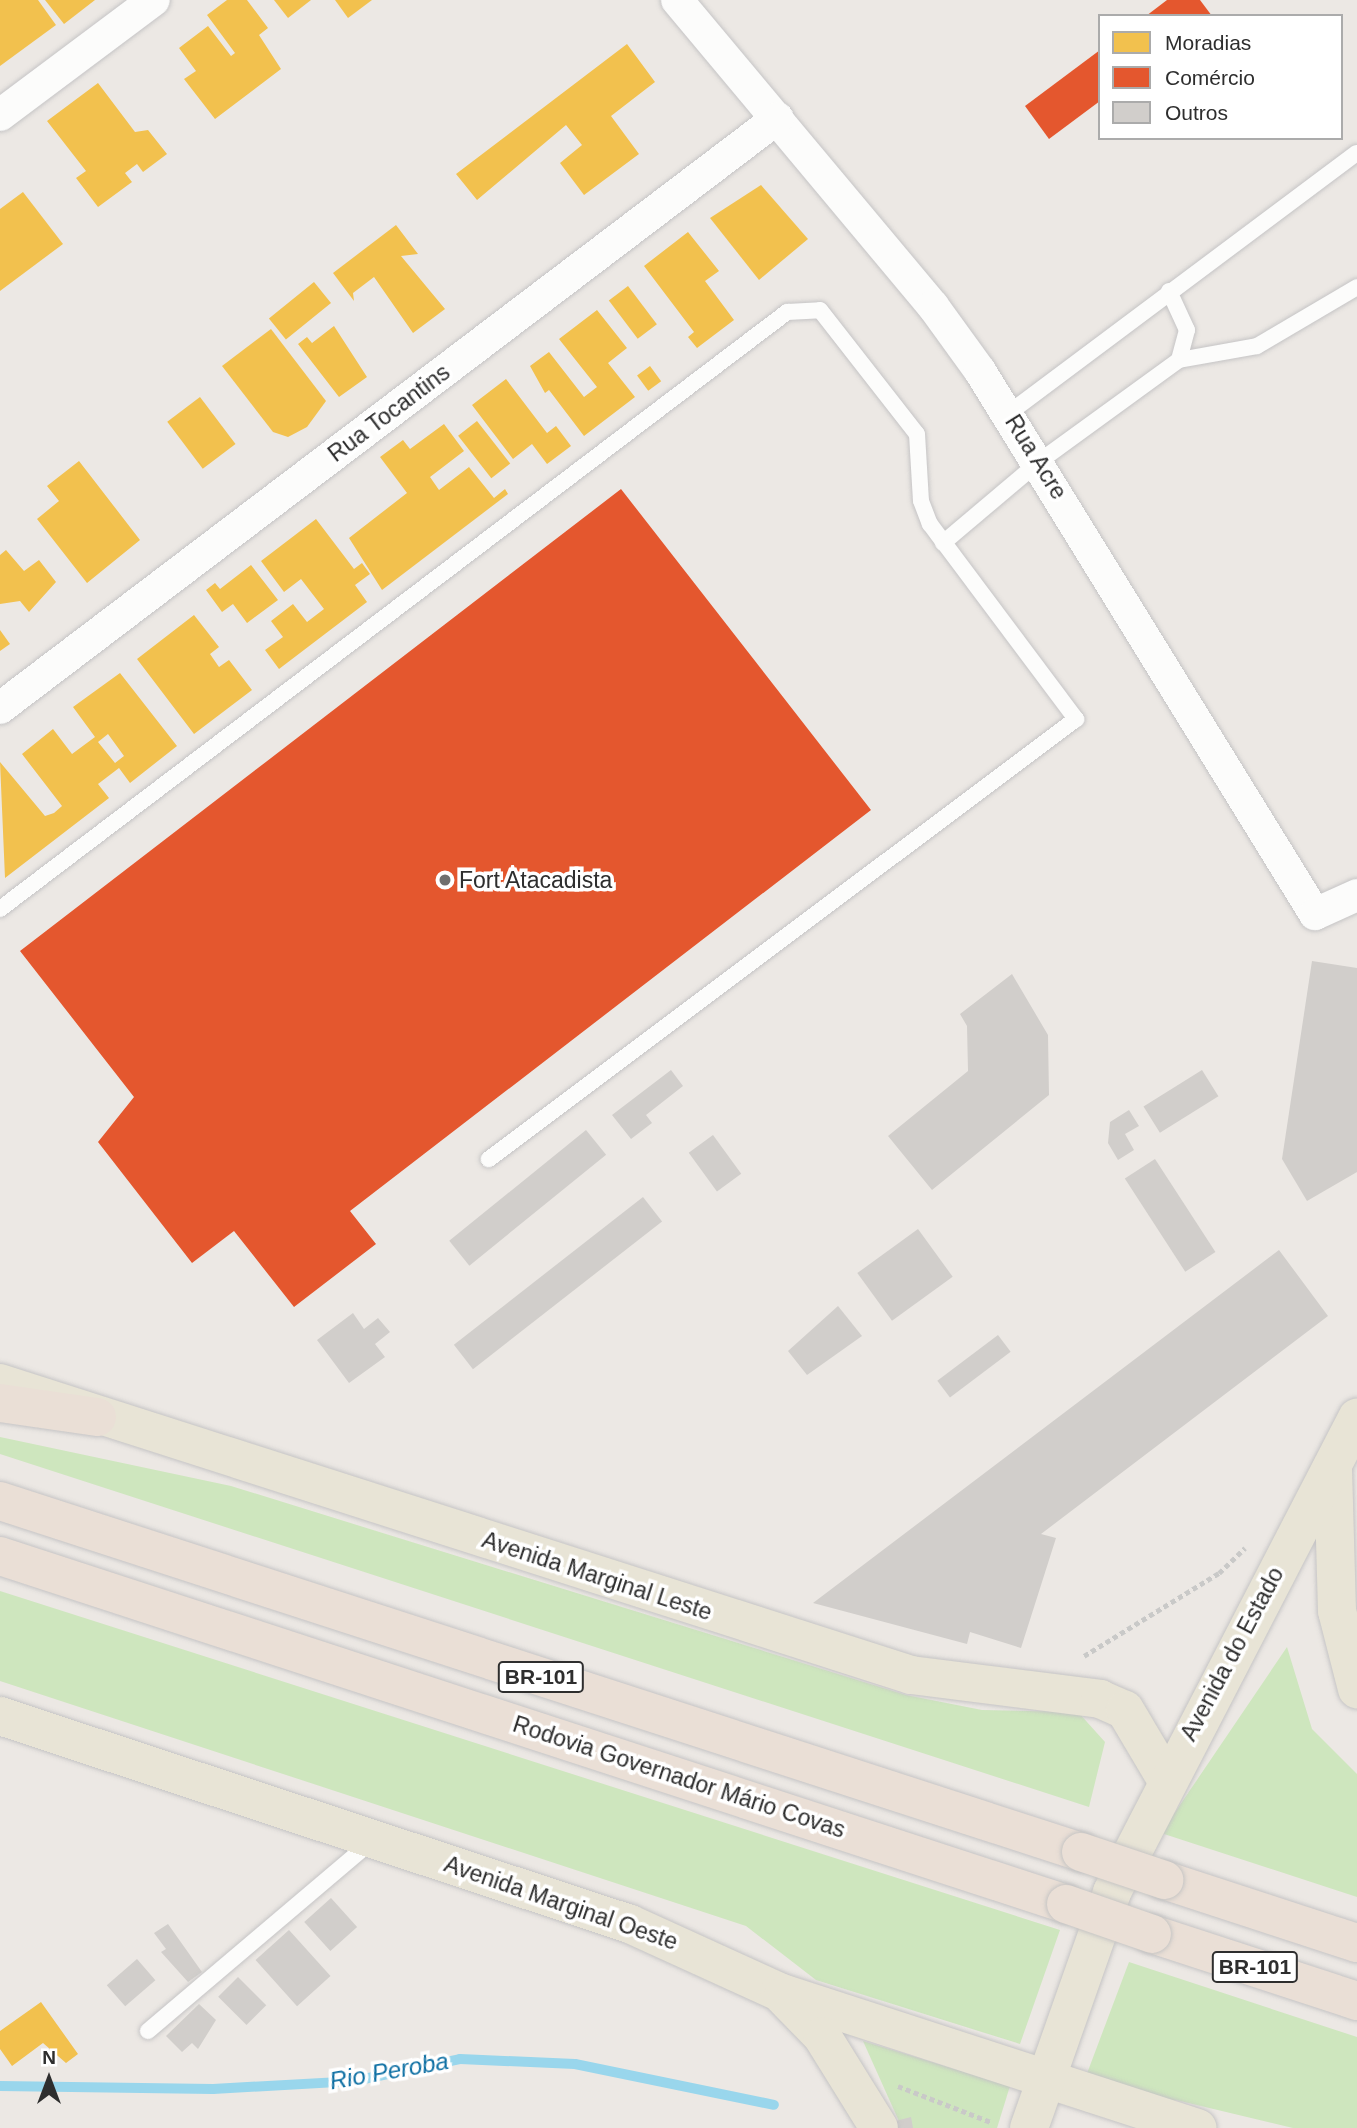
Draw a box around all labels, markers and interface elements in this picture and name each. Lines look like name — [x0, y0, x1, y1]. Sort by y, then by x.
legend — [1098, 14, 1343, 140]
text: Moradias — [1165, 31, 1251, 54]
text: Comércio — [1165, 66, 1255, 89]
text: Outros — [1165, 101, 1228, 124]
street label: Rua Tocantins — [322, 358, 456, 468]
street label: Rua Acre — [999, 409, 1073, 505]
place label: Fort Atacadista — [459, 866, 614, 894]
marker: Fort Atacadista — [437, 872, 453, 888]
street label: Avenida Marginal Leste — [479, 1526, 715, 1626]
street label: Avenida do Estado — [1175, 1562, 1289, 1746]
road number: BR-101 — [497, 1660, 585, 1694]
street label: Rodovia Governador Mário Covas — [509, 1710, 849, 1844]
street label: Avenida Marginal Oeste — [441, 1850, 681, 1956]
road number: BR-101 — [1211, 1950, 1299, 1984]
north arrow — [14, 2044, 84, 2114]
water label: Rio Peroba — [327, 2046, 451, 2096]
text: N — [42, 2047, 56, 2068]

